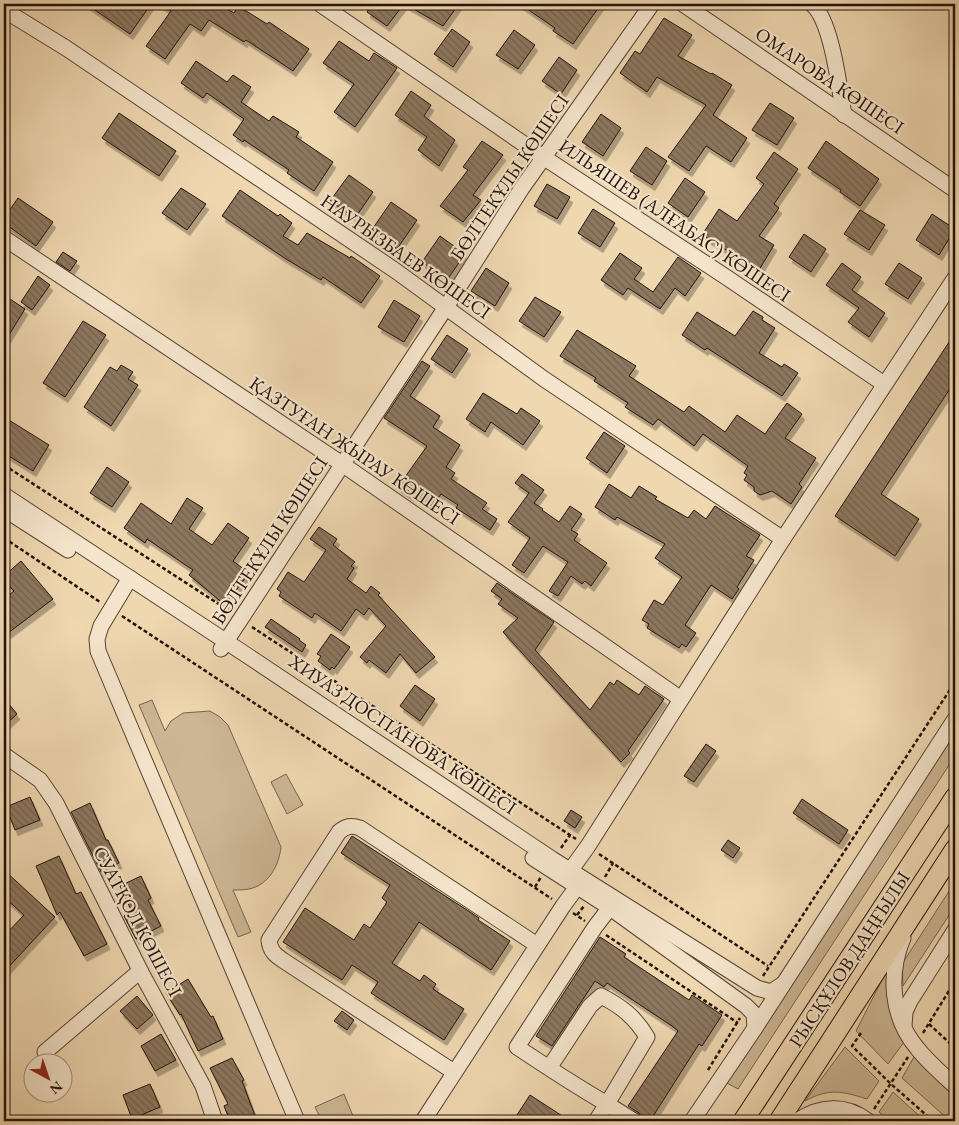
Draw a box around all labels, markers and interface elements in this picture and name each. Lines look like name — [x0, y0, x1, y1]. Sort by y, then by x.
street label: ОМАРОВА КӨШЕСІ — [750, 21, 909, 140]
street label: БӨЛТЕКҰЛЫ КӨШЕСІ — [444, 89, 575, 265]
street label: ИЛЬЯШЕВ (АЛҒАБАС) КӨШЕСІ — [554, 133, 796, 308]
street label: НАУРЫЗБАЕВ КӨШЕСІ — [316, 188, 496, 325]
street label: ҚАЗТУҒАН ЖЫРАУ КӨШЕСІ — [245, 371, 465, 531]
street label: БӨЛТЕКҰЛЫ КӨШЕСІ — [206, 451, 333, 629]
street label: ХИУАЗ ДОСПАНОВА КӨШЕСІ — [283, 648, 522, 820]
street label: СУАТҚОЛ КӨШЕСІ — [87, 842, 188, 1001]
street label: РЫСҚҰЛОВ ДАҢҒЫЛЫ — [783, 866, 916, 1052]
north arrow — [22, 1052, 72, 1102]
text: N — [46, 1077, 66, 1099]

